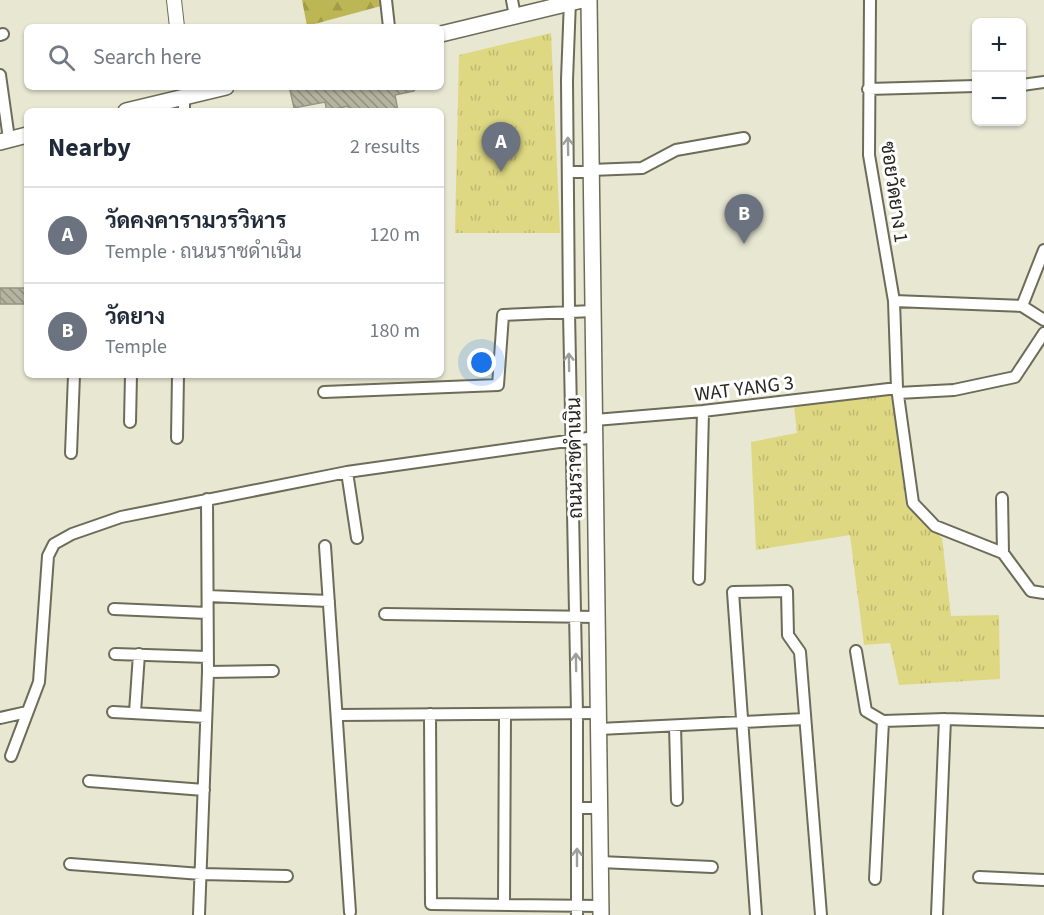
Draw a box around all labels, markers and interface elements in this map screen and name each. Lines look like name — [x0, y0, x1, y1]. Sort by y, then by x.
map controls — [972, 18, 1026, 126]
button: + — [972, 18, 1026, 72]
search box — [24, 24, 444, 90]
icon: search — [45, 41, 78, 74]
text: Search here — [93, 41, 201, 73]
button: − — [972, 72, 1026, 126]
pin: A — [482, 122, 520, 172]
text: Nearby — [48, 129, 131, 166]
text: 2 results — [350, 133, 420, 161]
one-way arrow — [562, 136, 574, 156]
street label: ซอยวัดยาง 1 — [873, 140, 915, 244]
pin: B — [724, 194, 764, 244]
text: วัดคงคารามวรวิหาร — [105, 205, 286, 237]
text: A — [62, 221, 73, 249]
text: 120 m — [370, 221, 420, 249]
text: Temple · ถนนราชดำเนิน — [105, 238, 302, 266]
text: วัดยาง — [105, 301, 165, 333]
text: B — [61, 317, 74, 345]
text: 180 m — [370, 317, 420, 345]
text: Temple — [105, 333, 167, 361]
your location — [467, 348, 496, 377]
one-way arrow — [564, 352, 575, 372]
street label: WAT YANG 3 — [693, 369, 795, 409]
street label: ถนนราชดำเนิน — [560, 397, 590, 519]
one-way arrow — [570, 652, 582, 672]
one-way arrow — [571, 847, 583, 867]

